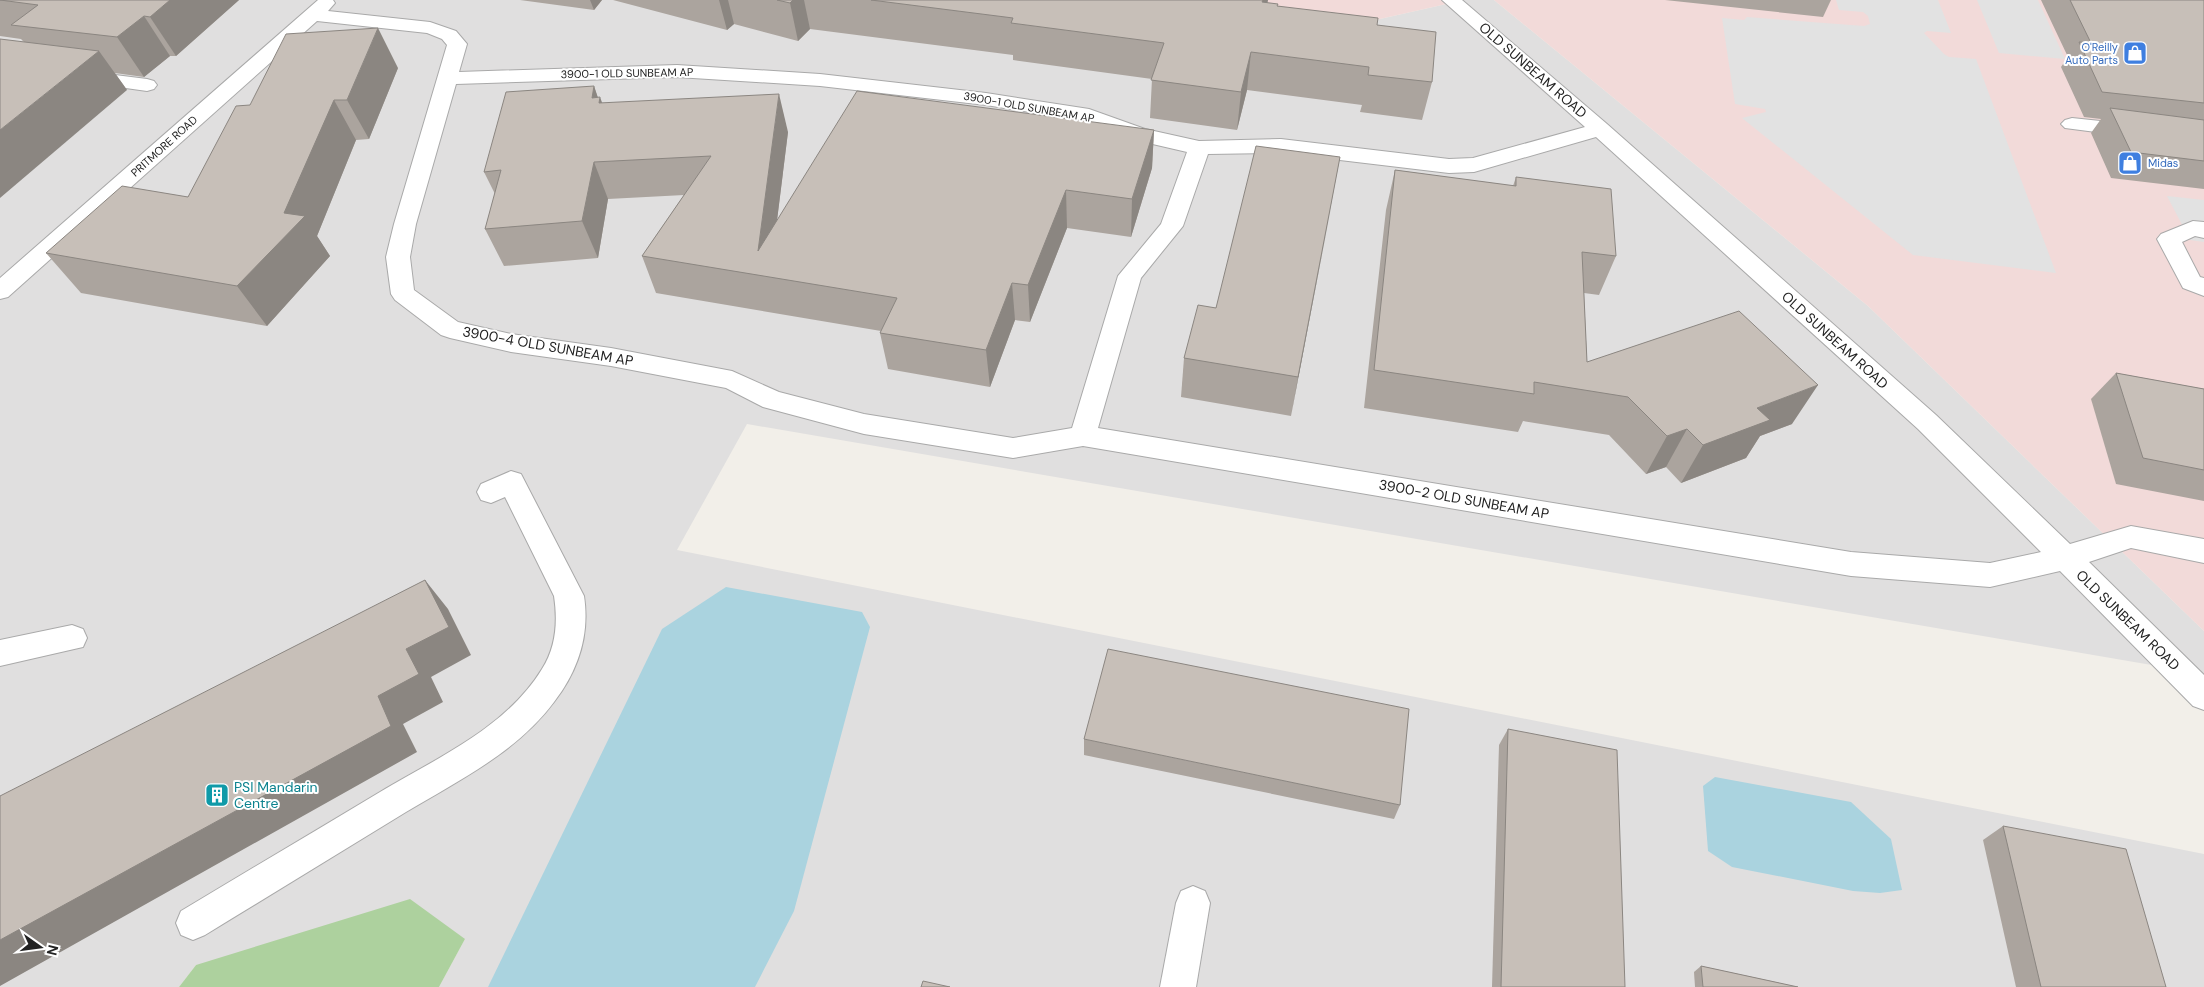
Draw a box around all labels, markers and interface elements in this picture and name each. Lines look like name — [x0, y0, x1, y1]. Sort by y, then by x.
street label: OLD SUNBEAM ROAD — [1475, 18, 1591, 122]
place label: O'Reilly Auto Parts — [2065, 40, 2118, 67]
shop icon: O'Reilly Auto Parts — [2122, 40, 2148, 66]
street label: 3900-1 OLD SUNBEAM AP — [561, 65, 693, 81]
street label: 3900-1 OLD SUNBEAM AP — [963, 89, 1095, 125]
street label: PRITMORE ROAD — [128, 112, 200, 179]
shop icon: Midas — [2117, 150, 2143, 176]
place label: Midas — [2148, 156, 2178, 170]
street label: OLD SUNBEAM ROAD — [1778, 287, 1892, 393]
street label: 3900-4 OLD SUNBEAM AP — [461, 322, 635, 370]
street label: 3900-2 OLD SUNBEAM AP — [1378, 475, 1550, 523]
street label: OLD SUNBEAM ROAD — [2072, 566, 2184, 674]
place label: PSI Mandarin Centre — [234, 778, 318, 812]
building icon: PSI Mandarin Centre — [204, 782, 230, 808]
north arrow — [15, 922, 65, 972]
text: N — [43, 943, 63, 957]

